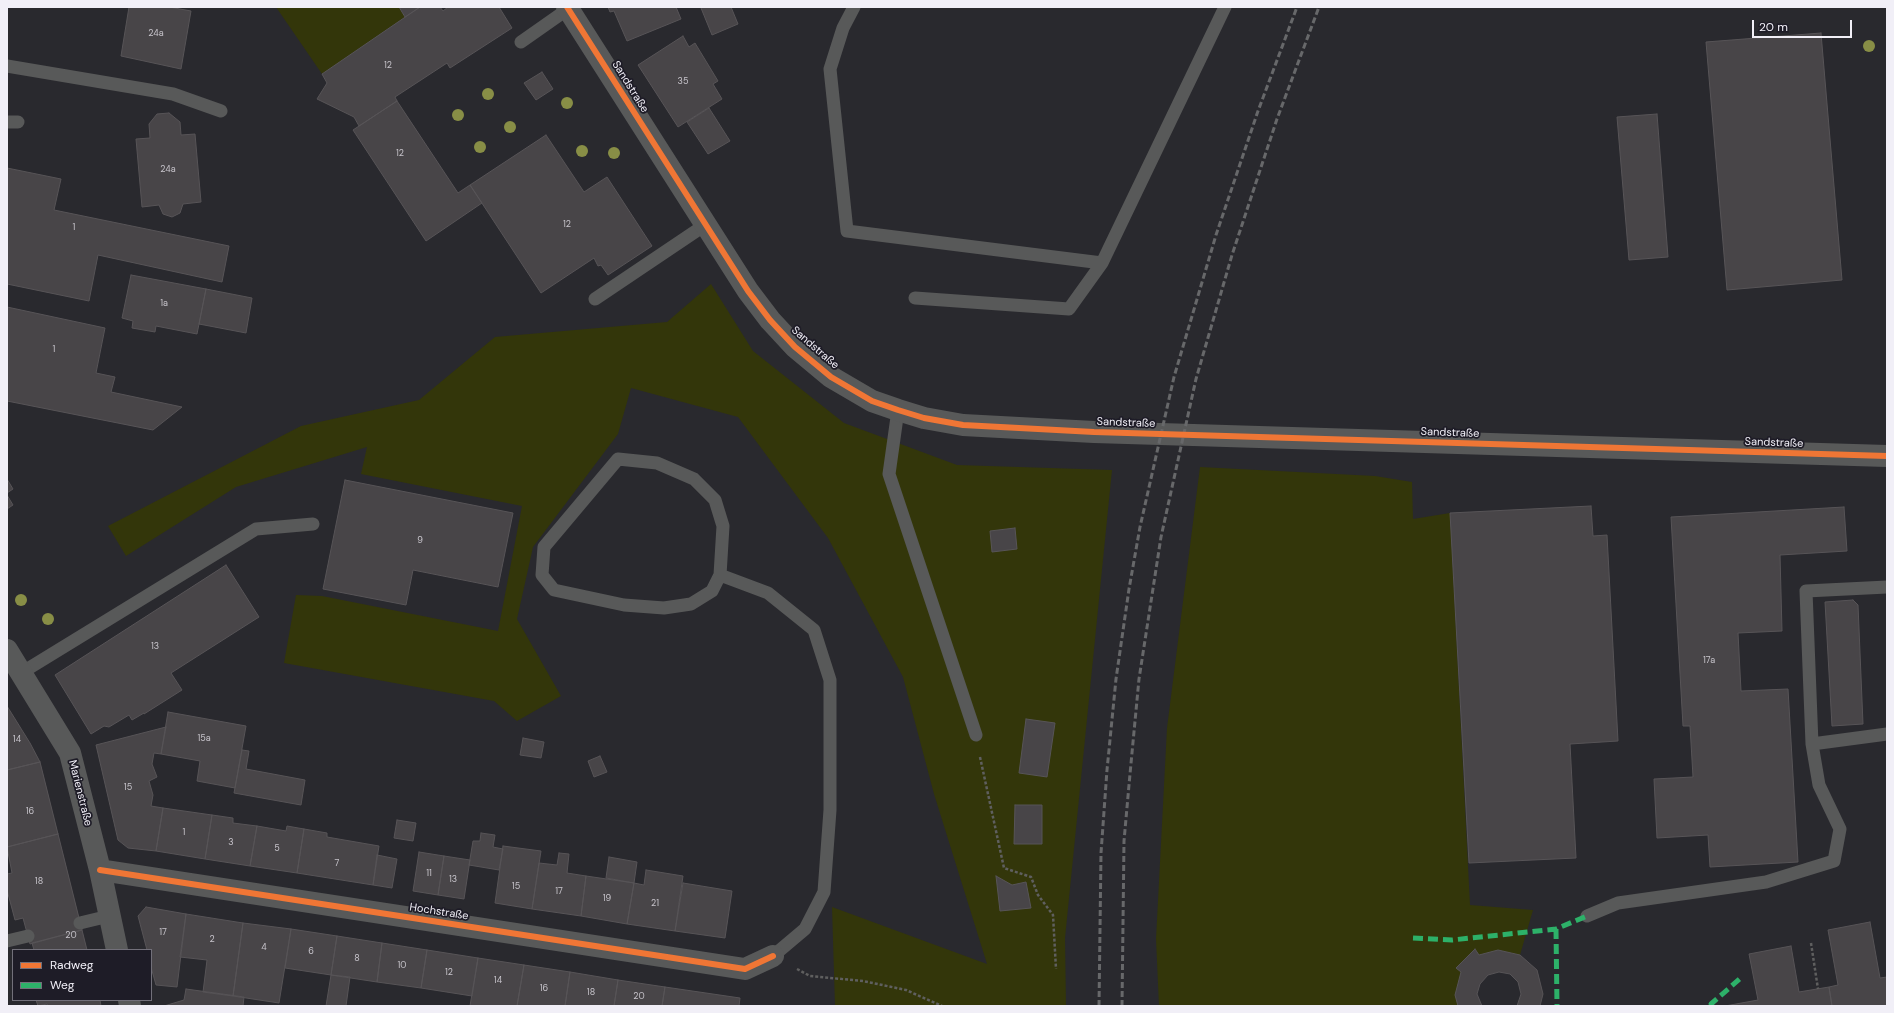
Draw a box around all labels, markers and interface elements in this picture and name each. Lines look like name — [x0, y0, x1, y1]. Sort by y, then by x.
scale bar — [1754, 12, 1854, 38]
text: 20 m — [1759, 19, 1788, 35]
house number: 24a — [148, 29, 164, 39]
street label: Sandstraße — [609, 59, 651, 115]
house number: 12 — [384, 61, 392, 71]
house number: 35 — [678, 77, 688, 87]
house number: 12 — [396, 149, 404, 159]
house number: 24a — [160, 165, 176, 175]
house number: 12 — [563, 220, 571, 230]
house number: 1 — [73, 223, 75, 233]
house number: 1a — [160, 299, 168, 309]
street label: Sandstraße — [789, 324, 841, 372]
house number: 1 — [53, 345, 55, 355]
street label: Sandstraße — [1096, 415, 1156, 431]
street label: Sandstraße — [1420, 425, 1480, 441]
street label: Sandstraße — [1744, 435, 1804, 451]
house number: 9 — [417, 536, 423, 546]
house number: 13 — [151, 642, 159, 652]
house number: 17a — [1703, 656, 1715, 666]
house number: 15a — [197, 734, 211, 744]
house number: 14 — [13, 735, 21, 745]
street label: Marienstraße — [65, 759, 95, 827]
house number: 15 — [124, 783, 132, 793]
house number: 16 — [26, 807, 34, 817]
house number: 1 — [183, 828, 185, 838]
house number: 3 — [228, 838, 234, 848]
house number: 5 — [274, 844, 280, 854]
house number: 7 — [335, 859, 339, 869]
house number: 11 — [426, 869, 432, 879]
house number: 13 — [449, 875, 457, 885]
house number: 18 — [35, 877, 43, 887]
house number: 15 — [512, 882, 520, 892]
house number: 17 — [555, 887, 563, 897]
house number: 19 — [603, 894, 611, 904]
house number: 21 — [651, 899, 659, 909]
street label: Hochstraße — [409, 901, 469, 923]
house number: 17 — [159, 928, 167, 938]
house number: 20 — [65, 931, 77, 941]
house number: 2 — [209, 935, 215, 945]
house number: 4 — [261, 943, 267, 953]
house number: 6 — [308, 947, 314, 957]
legend — [12, 949, 152, 1001]
house number: 8 — [354, 954, 360, 964]
text: Radweg — [50, 957, 93, 973]
house number: 10 — [398, 961, 406, 971]
house number: 12 — [445, 968, 453, 978]
house number: 14 — [494, 976, 502, 986]
text: Weg — [50, 977, 74, 993]
house number: 16 — [540, 984, 548, 994]
house number: 18 — [587, 988, 595, 998]
house number: 20 — [633, 992, 645, 1002]

